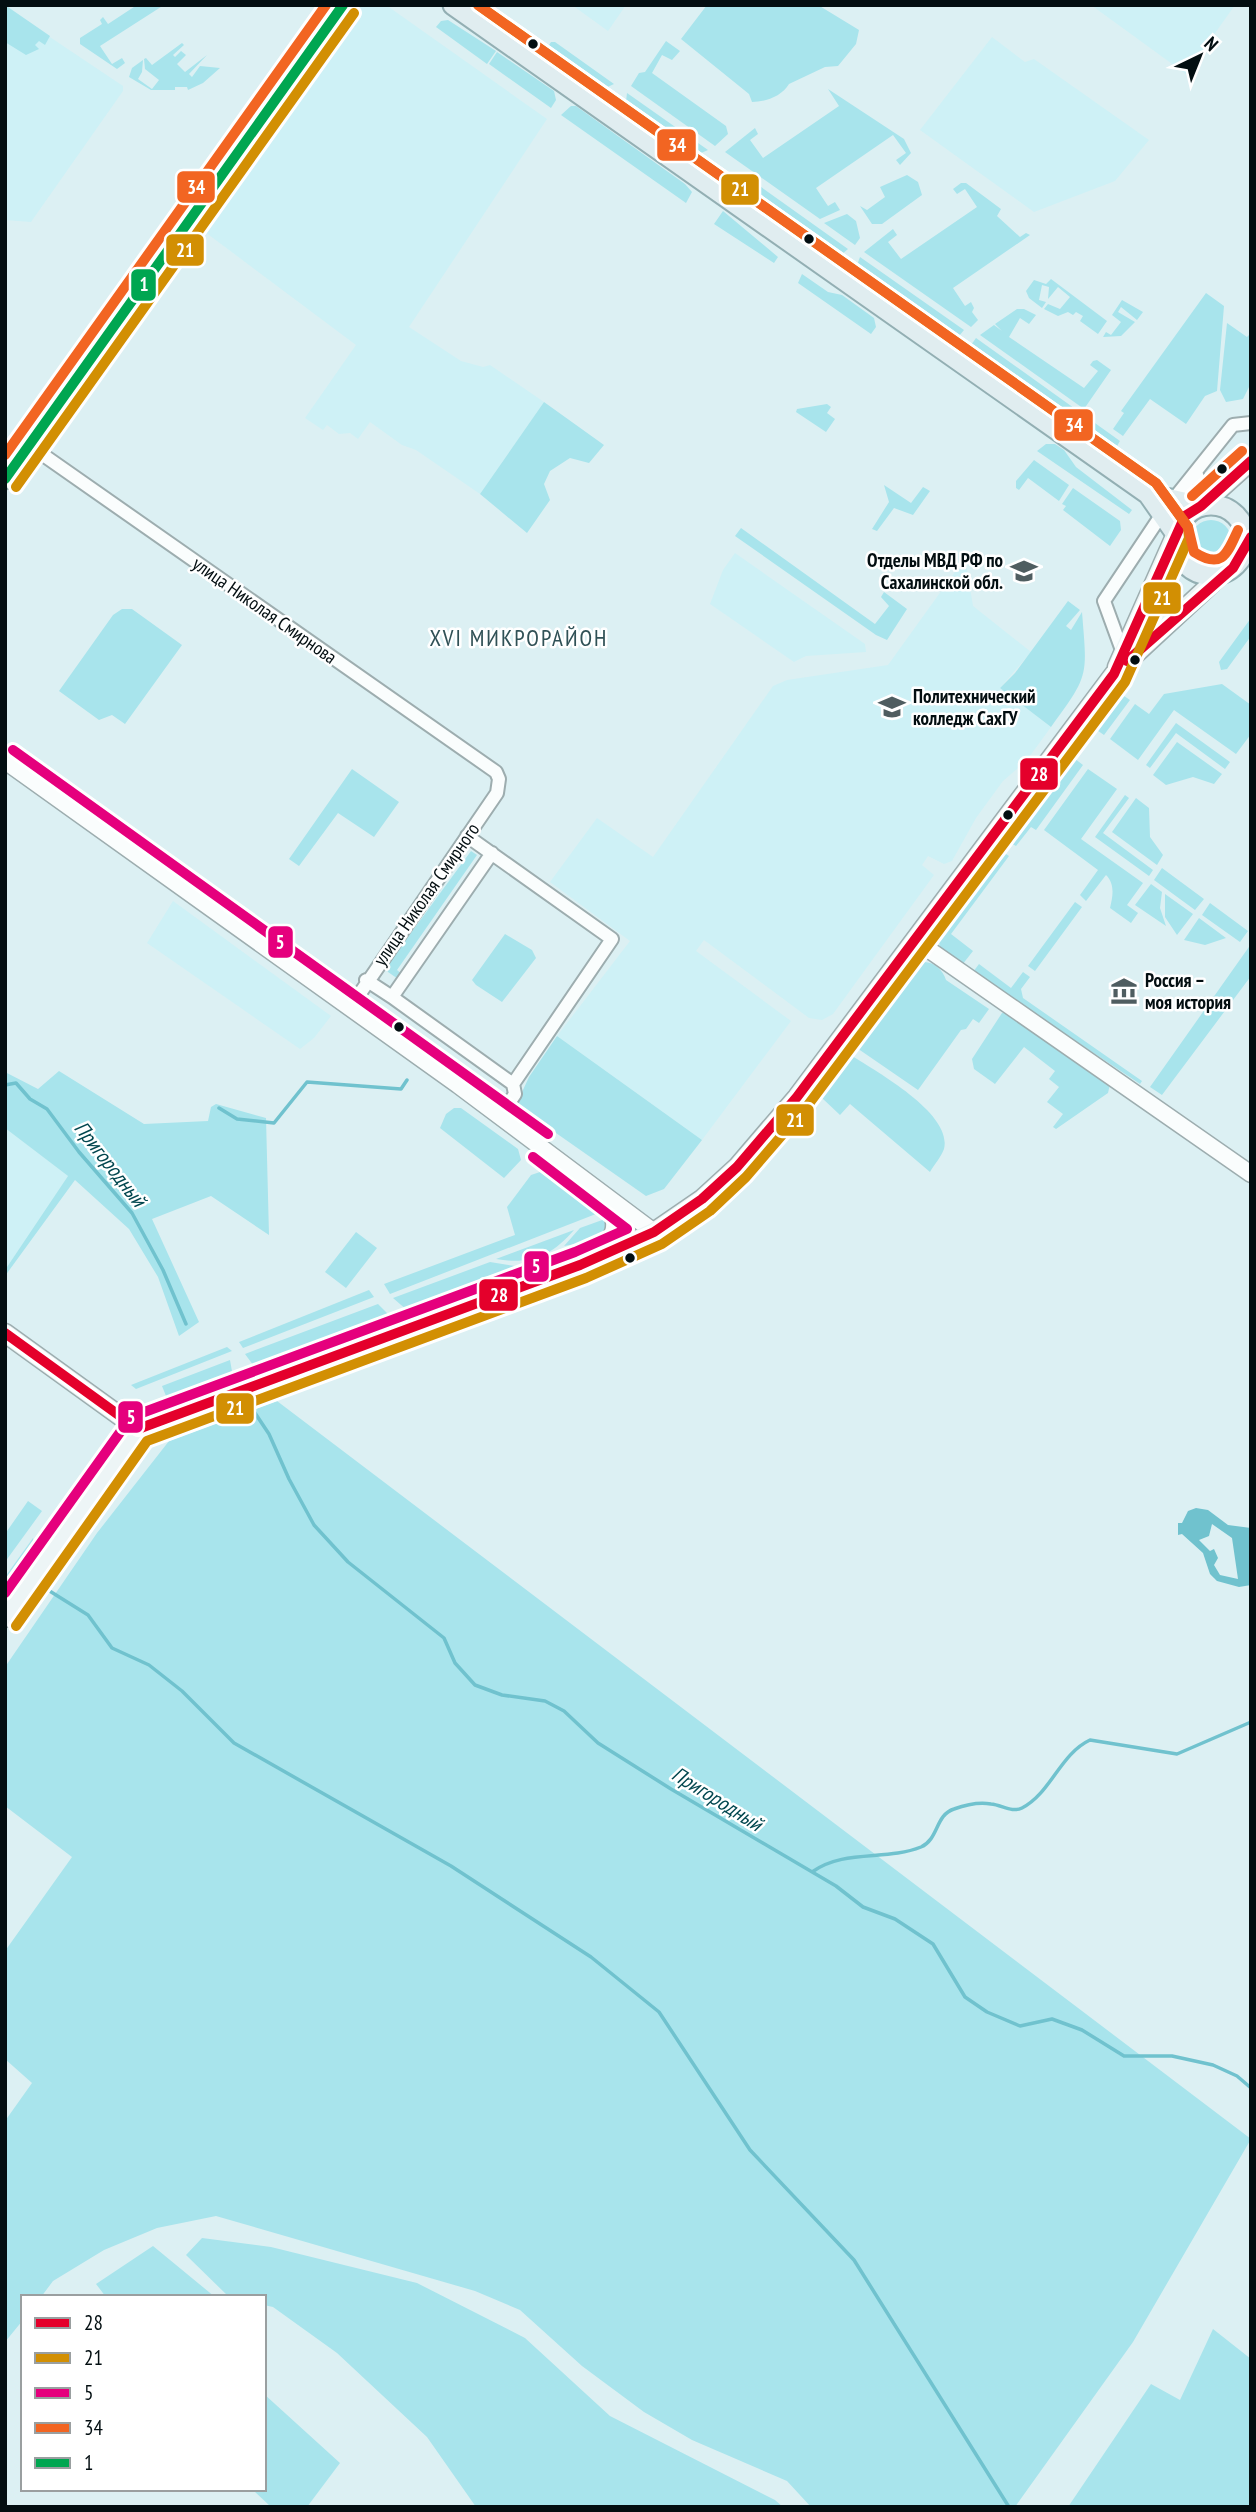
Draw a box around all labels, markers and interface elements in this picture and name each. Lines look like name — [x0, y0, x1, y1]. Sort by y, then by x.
north arrow — [1165, 21, 1235, 91]
text: N — [1200, 31, 1224, 56]
unlabelled marker — [526, 37, 540, 51]
line badge: 34 — [656, 128, 697, 162]
text: 34 — [668, 133, 686, 157]
line badge: 34 — [176, 170, 216, 204]
line badge: 21 — [720, 173, 760, 206]
text: 34 — [187, 175, 205, 199]
text: 21 — [731, 177, 749, 201]
unlabelled marker — [802, 232, 816, 246]
line badge: 21 — [165, 233, 205, 267]
text: 21 — [176, 238, 194, 262]
line badge: 1 — [130, 268, 157, 302]
text: 1 — [139, 272, 149, 296]
line badge: 34 — [1053, 408, 1094, 442]
text: 34 — [1065, 413, 1083, 437]
unlabelled marker — [1215, 462, 1229, 476]
place label: Отделы МВД РФ по Сахалинской обл. — [867, 548, 1003, 594]
street label: улица Николая Смирнова — [188, 551, 342, 669]
school or university icon: Отделы МВД РФ по Сахалинской обл. — [1009, 556, 1039, 586]
line badge: 21 — [1142, 581, 1182, 615]
text: 21 — [1153, 586, 1171, 610]
district label: XVI МИКРОРАЙОН — [430, 623, 608, 652]
unlabelled marker — [1128, 653, 1142, 667]
place label: Политехнический колледж СахГУ — [913, 684, 1036, 730]
school or university icon: Политехнический колледж СахГУ — [877, 692, 907, 722]
line badge: 28 — [1019, 757, 1059, 791]
text: 28 — [1030, 762, 1048, 786]
unlabelled marker — [1001, 808, 1015, 822]
street label: улица Николая Смирного — [368, 818, 484, 970]
line badge: 5 — [267, 925, 294, 959]
text: 5 — [275, 930, 285, 954]
place label: Россия – моя история — [1145, 968, 1231, 1014]
museum icon: Россия – моя история — [1109, 976, 1139, 1006]
unlabelled marker — [392, 1020, 406, 1034]
line badge: 21 — [775, 1103, 815, 1137]
text: 21 — [786, 1108, 804, 1132]
water label: Пригородный — [69, 1115, 153, 1213]
line badge: 5 — [523, 1250, 550, 1283]
unlabelled marker — [623, 1251, 637, 1265]
text: 5 — [531, 1254, 541, 1278]
line badge: 28 — [478, 1278, 519, 1312]
text: 28 — [490, 1283, 508, 1307]
line badge: 21 — [215, 1392, 255, 1425]
text: 21 — [226, 1396, 244, 1420]
line badge: 5 — [117, 1400, 144, 1434]
text: 5 — [126, 1405, 136, 1429]
water label: Пригородный — [667, 1760, 769, 1838]
legend — [21, 2295, 266, 2491]
text: 28 — [84, 2309, 103, 2336]
text: 21 — [84, 2344, 103, 2371]
text: 5 — [84, 2379, 93, 2406]
text: 34 — [84, 2414, 103, 2441]
text: 1 — [84, 2449, 93, 2476]

